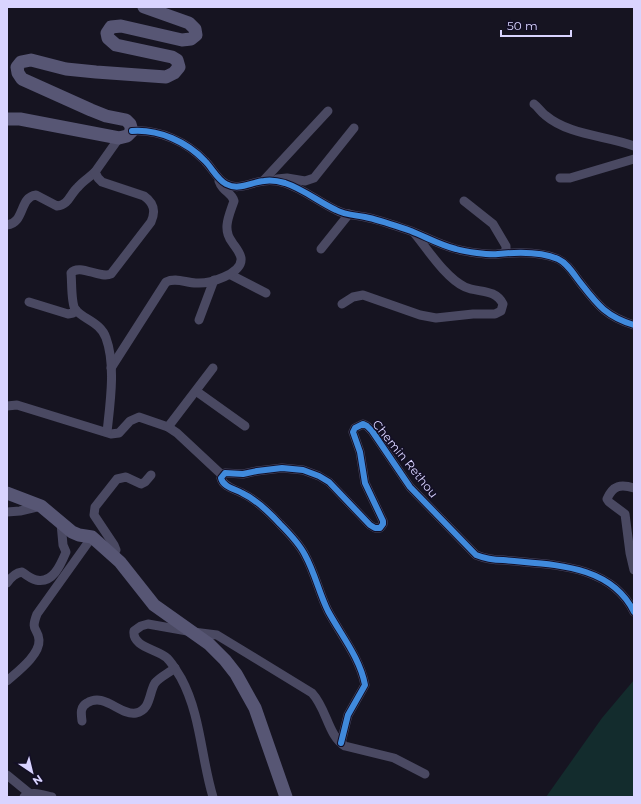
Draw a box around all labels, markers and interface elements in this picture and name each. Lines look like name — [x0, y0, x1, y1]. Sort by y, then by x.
scale bar — [501, 12, 571, 38]
text: 50 m — [507, 18, 538, 33]
street label: Chemin Rethou — [369, 417, 441, 501]
north arrow — [12, 752, 52, 792]
text: N — [30, 772, 45, 788]

